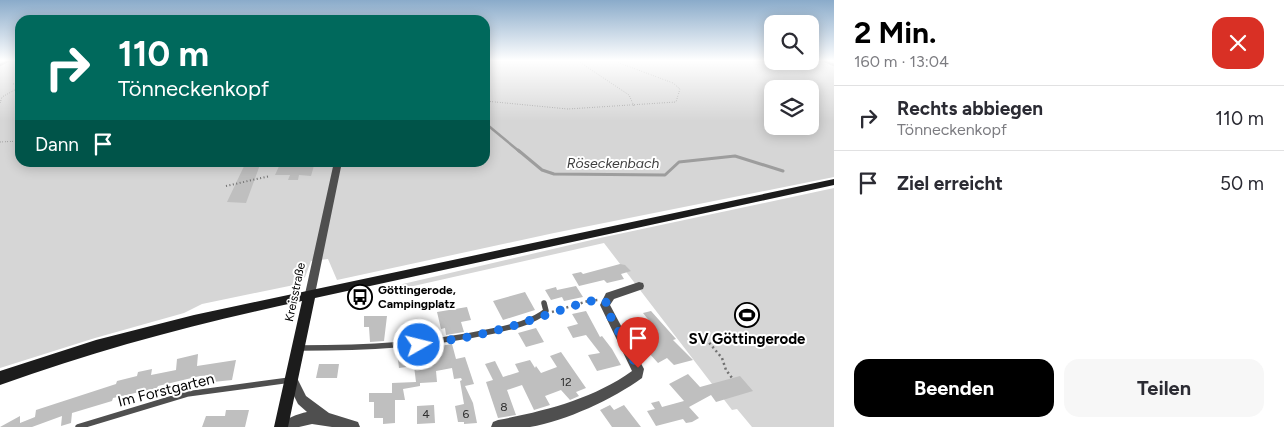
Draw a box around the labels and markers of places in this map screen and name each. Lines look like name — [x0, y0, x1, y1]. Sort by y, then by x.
place label: Göttingerode, Campingplatz — [378, 283, 456, 311]
bus stop icon: Göttingerode, Campingplatz — [347, 284, 373, 310]
sports icon: SV Göttingerode — [734, 302, 760, 328]
pin — [617, 317, 659, 368]
place label: SV Göttingerode — [689, 330, 806, 348]

